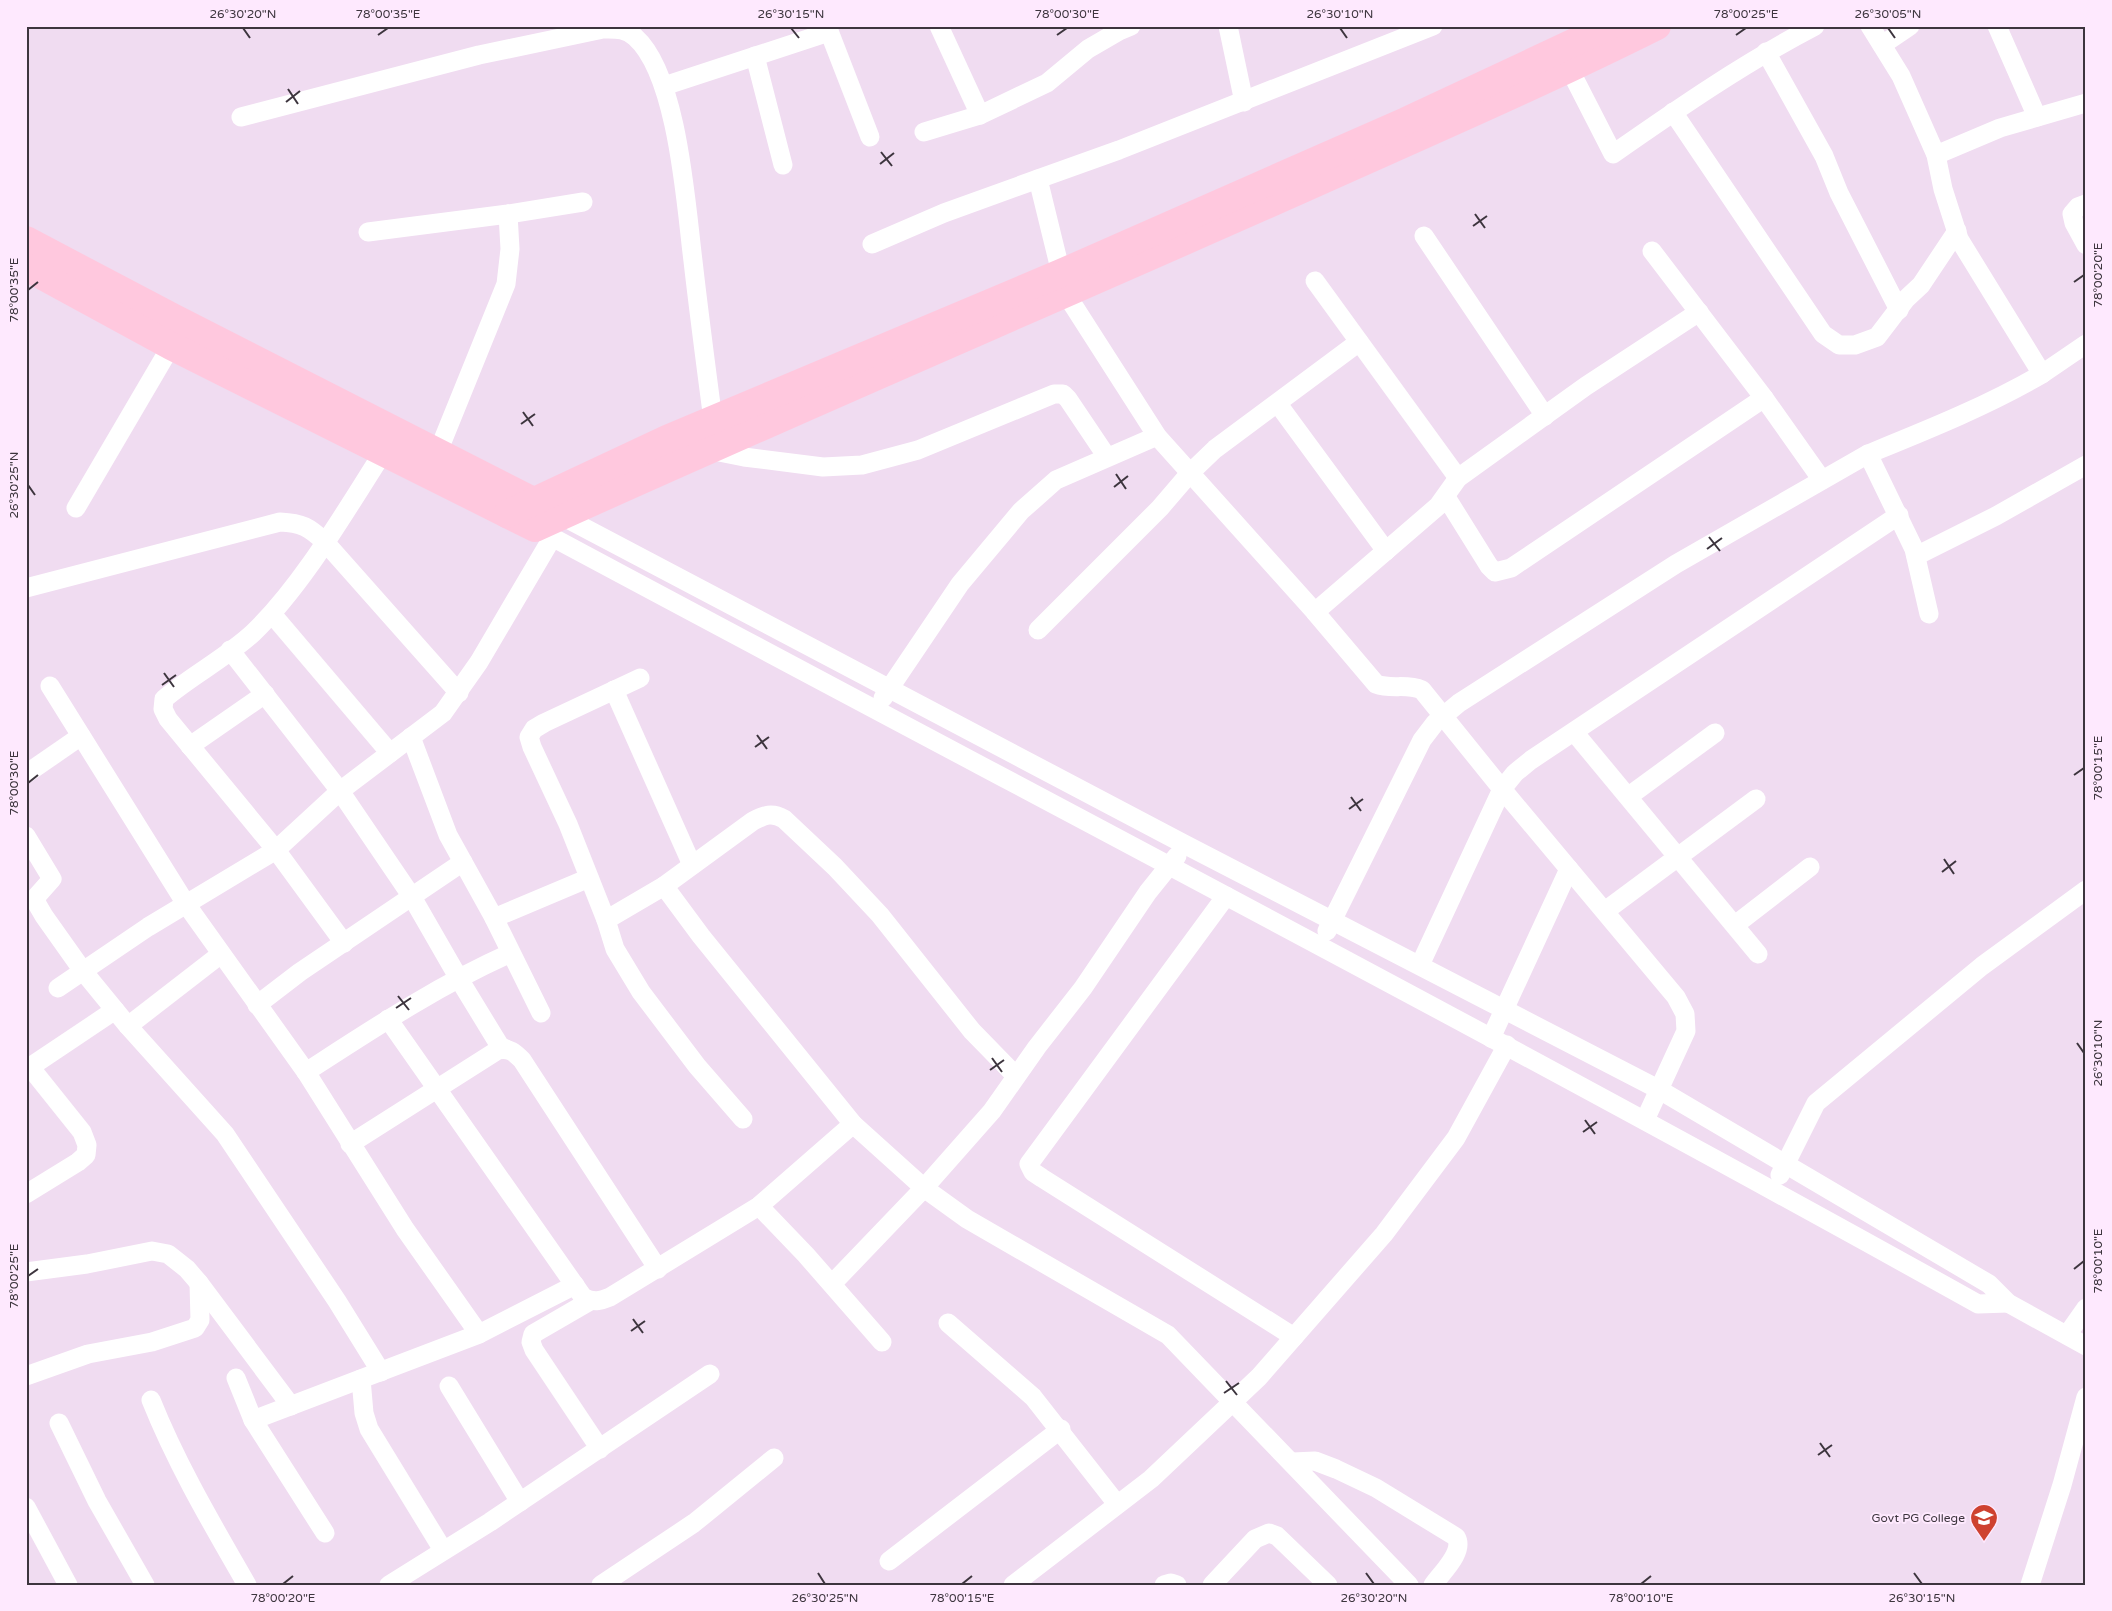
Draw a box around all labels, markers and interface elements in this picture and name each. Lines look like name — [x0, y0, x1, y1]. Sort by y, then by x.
text: 26°30'20"N — [210, 7, 276, 21]
text: 78°00'35"E — [355, 7, 421, 21]
text: 26°30'15"N — [758, 7, 824, 21]
text: 78°00'30"E — [1034, 7, 1100, 21]
text: 26°30'10"N — [1307, 7, 1373, 21]
text: 78°00'25"E — [1713, 7, 1779, 21]
text: 26°30'05"N — [1855, 7, 1921, 21]
text: 78°00'20"E — [2091, 242, 2105, 308]
text: 78°00'35"E — [7, 257, 21, 323]
text: 26°30'25"N — [7, 452, 21, 518]
text: 78°00'15"E — [2091, 735, 2105, 801]
text: 78°00'30"E — [7, 750, 21, 816]
text: 26°30'10"N — [2091, 1020, 2105, 1086]
text: 78°00'10"E — [2091, 1228, 2105, 1294]
text: 78°00'25"E — [7, 1243, 21, 1309]
school or university icon: Govt PG College — [1969, 1503, 1999, 1542]
place label: Govt PG College — [1872, 1511, 1965, 1525]
text: 78°00'20"E — [250, 1591, 316, 1605]
text: 26°30'25"N — [792, 1591, 858, 1605]
text: 78°00'15"E — [929, 1591, 995, 1605]
text: 26°30'20"N — [1341, 1591, 1407, 1605]
text: 78°00'10"E — [1608, 1591, 1674, 1605]
text: 26°30'15"N — [1889, 1591, 1955, 1605]

